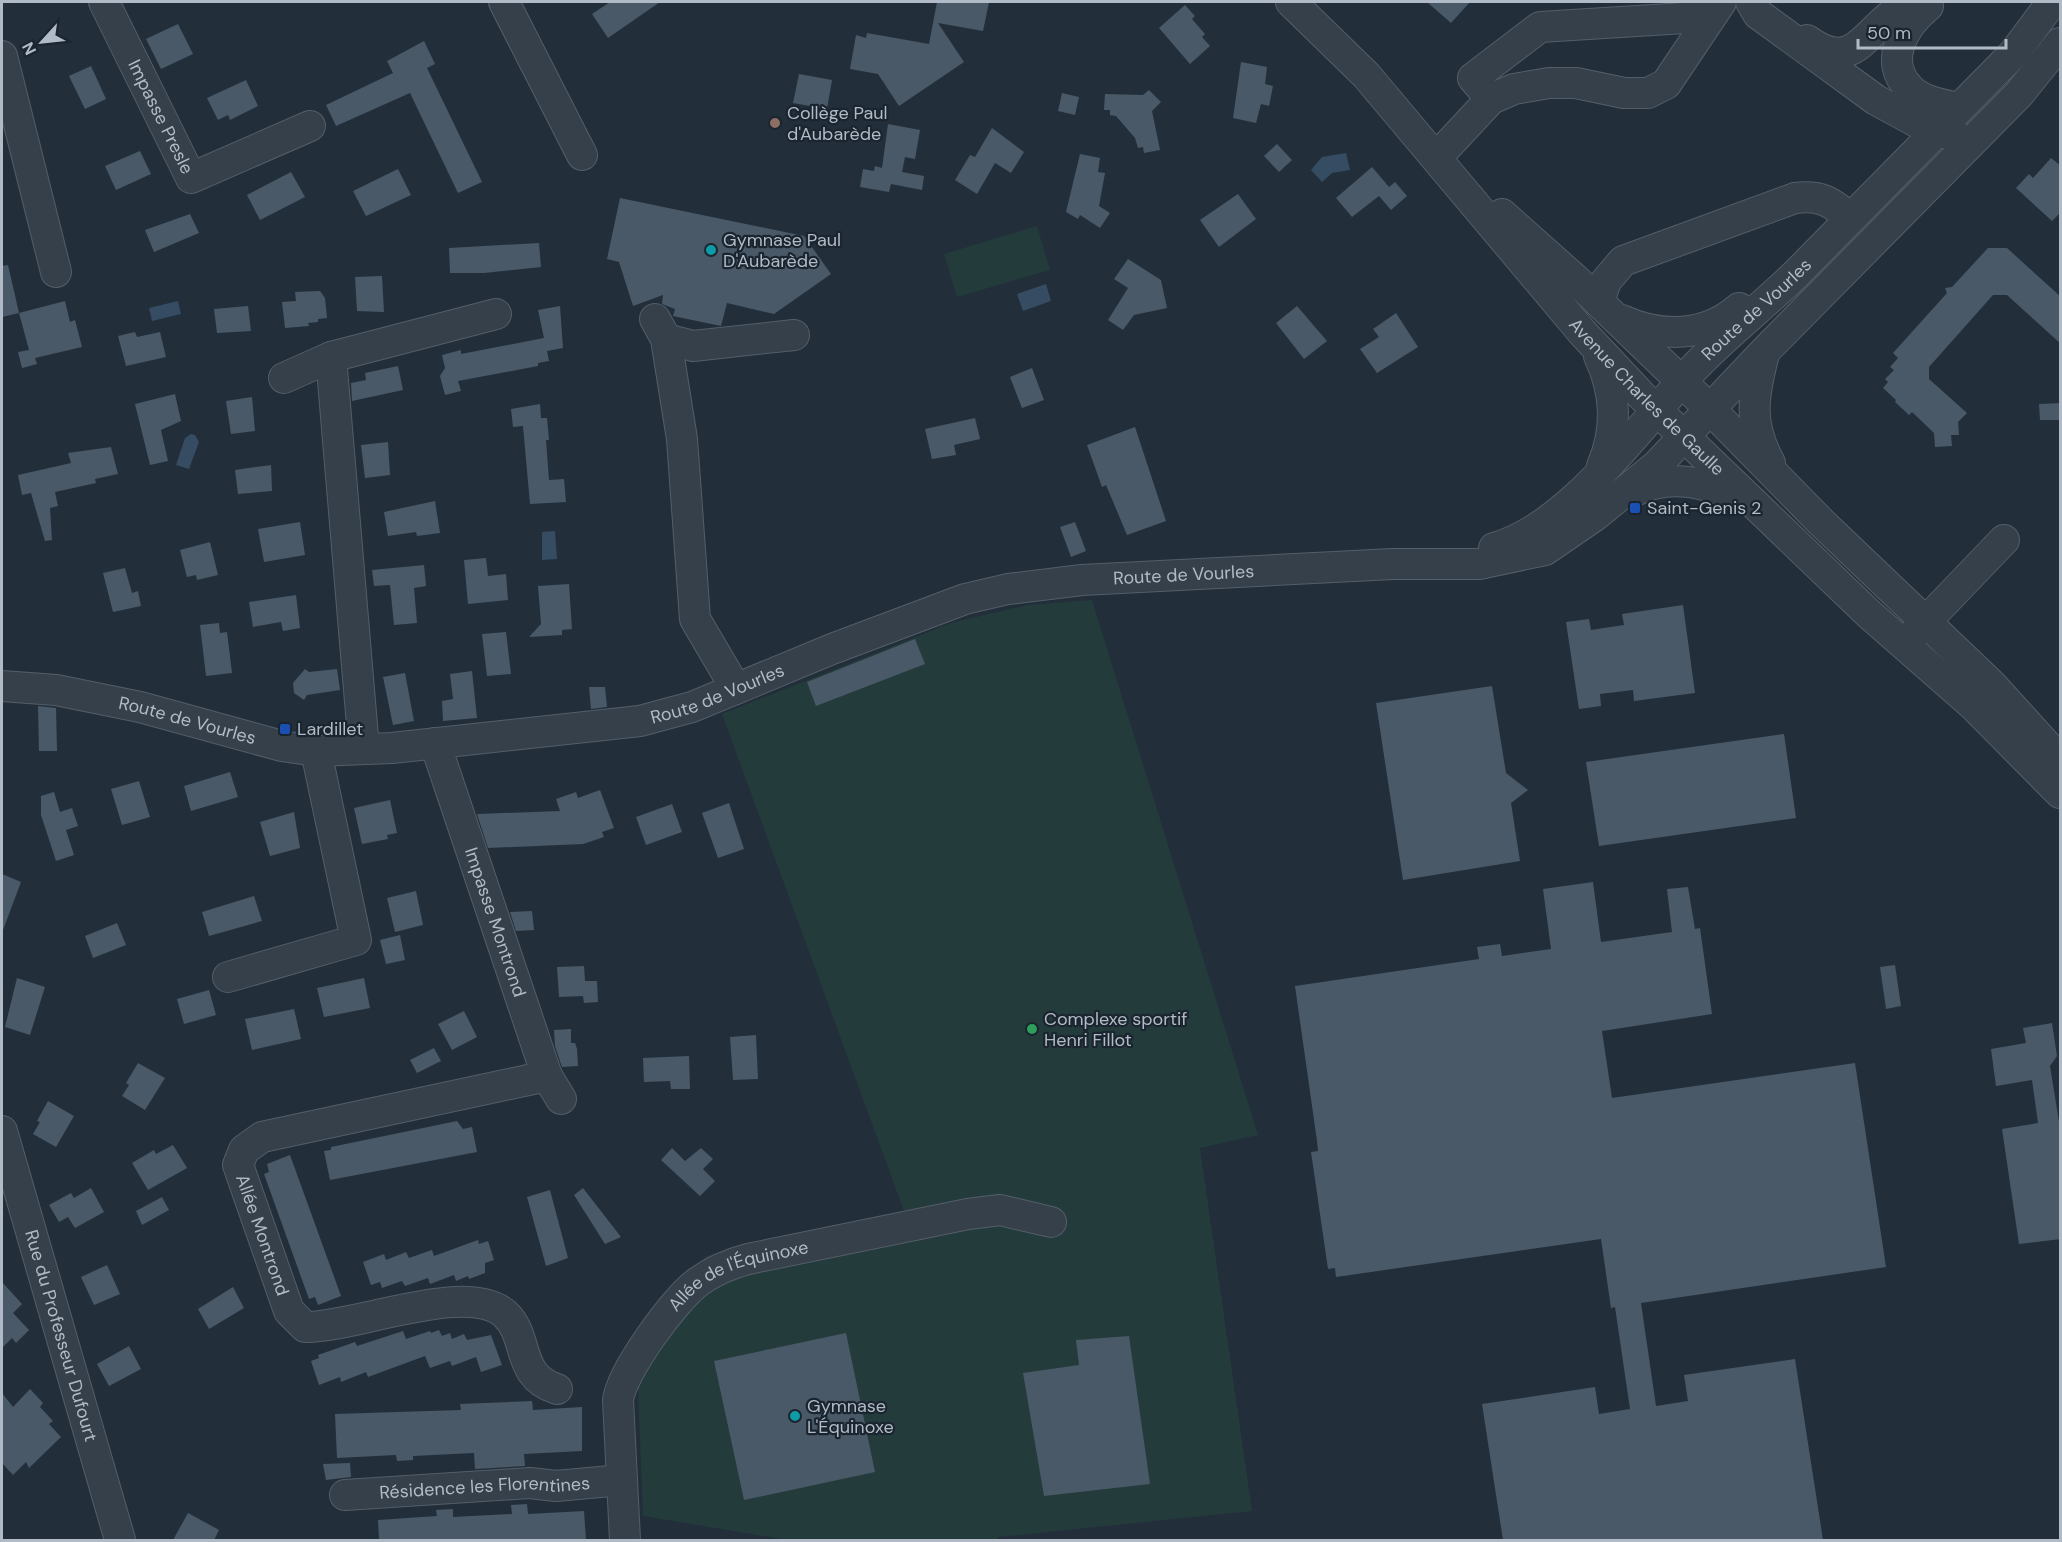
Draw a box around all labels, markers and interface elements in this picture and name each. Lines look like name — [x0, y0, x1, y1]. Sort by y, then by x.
north arrow — [12, 12, 72, 72]
scale bar — [1858, 12, 2006, 50]
text: 50 m — [1867, 21, 1911, 45]
text: N — [17, 39, 41, 59]
street label: Impasse Presle — [122, 55, 199, 178]
place label: Collège Paul d'Aubarède — [787, 101, 888, 146]
marker: Collège Paul d'Aubarède — [768, 116, 782, 130]
place label: Gymnase Paul D'Aubarède — [723, 228, 841, 273]
marker: Gymnase Paul D'Aubarède — [704, 243, 718, 257]
street label: Route de Vourles — [1696, 253, 1817, 366]
street label: Avenue Charles de Gaulle — [1563, 313, 1730, 481]
place label: Saint-Genis 2 — [1647, 496, 1761, 520]
marker: Saint-Genis 2 — [1628, 501, 1642, 515]
street label: Route de Vourles — [1113, 559, 1255, 590]
street label: Route de Vourles — [648, 658, 788, 730]
street label: Route de Vourles — [117, 691, 259, 750]
place label: Lardillet — [297, 717, 363, 741]
marker: Lardillet — [278, 722, 292, 736]
street label: Impasse Montrond — [459, 844, 532, 1000]
place label: Complexe sportif Henri Fillot — [1044, 1007, 1187, 1052]
marker: Complexe sportif Henri Fillot — [1025, 1022, 1039, 1036]
street label: Allée Montrond — [230, 1171, 295, 1299]
street label: Rue du Professeur Dufourt — [19, 1227, 103, 1444]
street label: Allée de l'Équinoxe — [663, 1235, 810, 1317]
place label: Gymnase L'Équinoxe — [807, 1394, 894, 1439]
marker: Gymnase L'Équinoxe — [788, 1409, 802, 1423]
street label: Résidence les Florentines — [378, 1471, 591, 1505]

